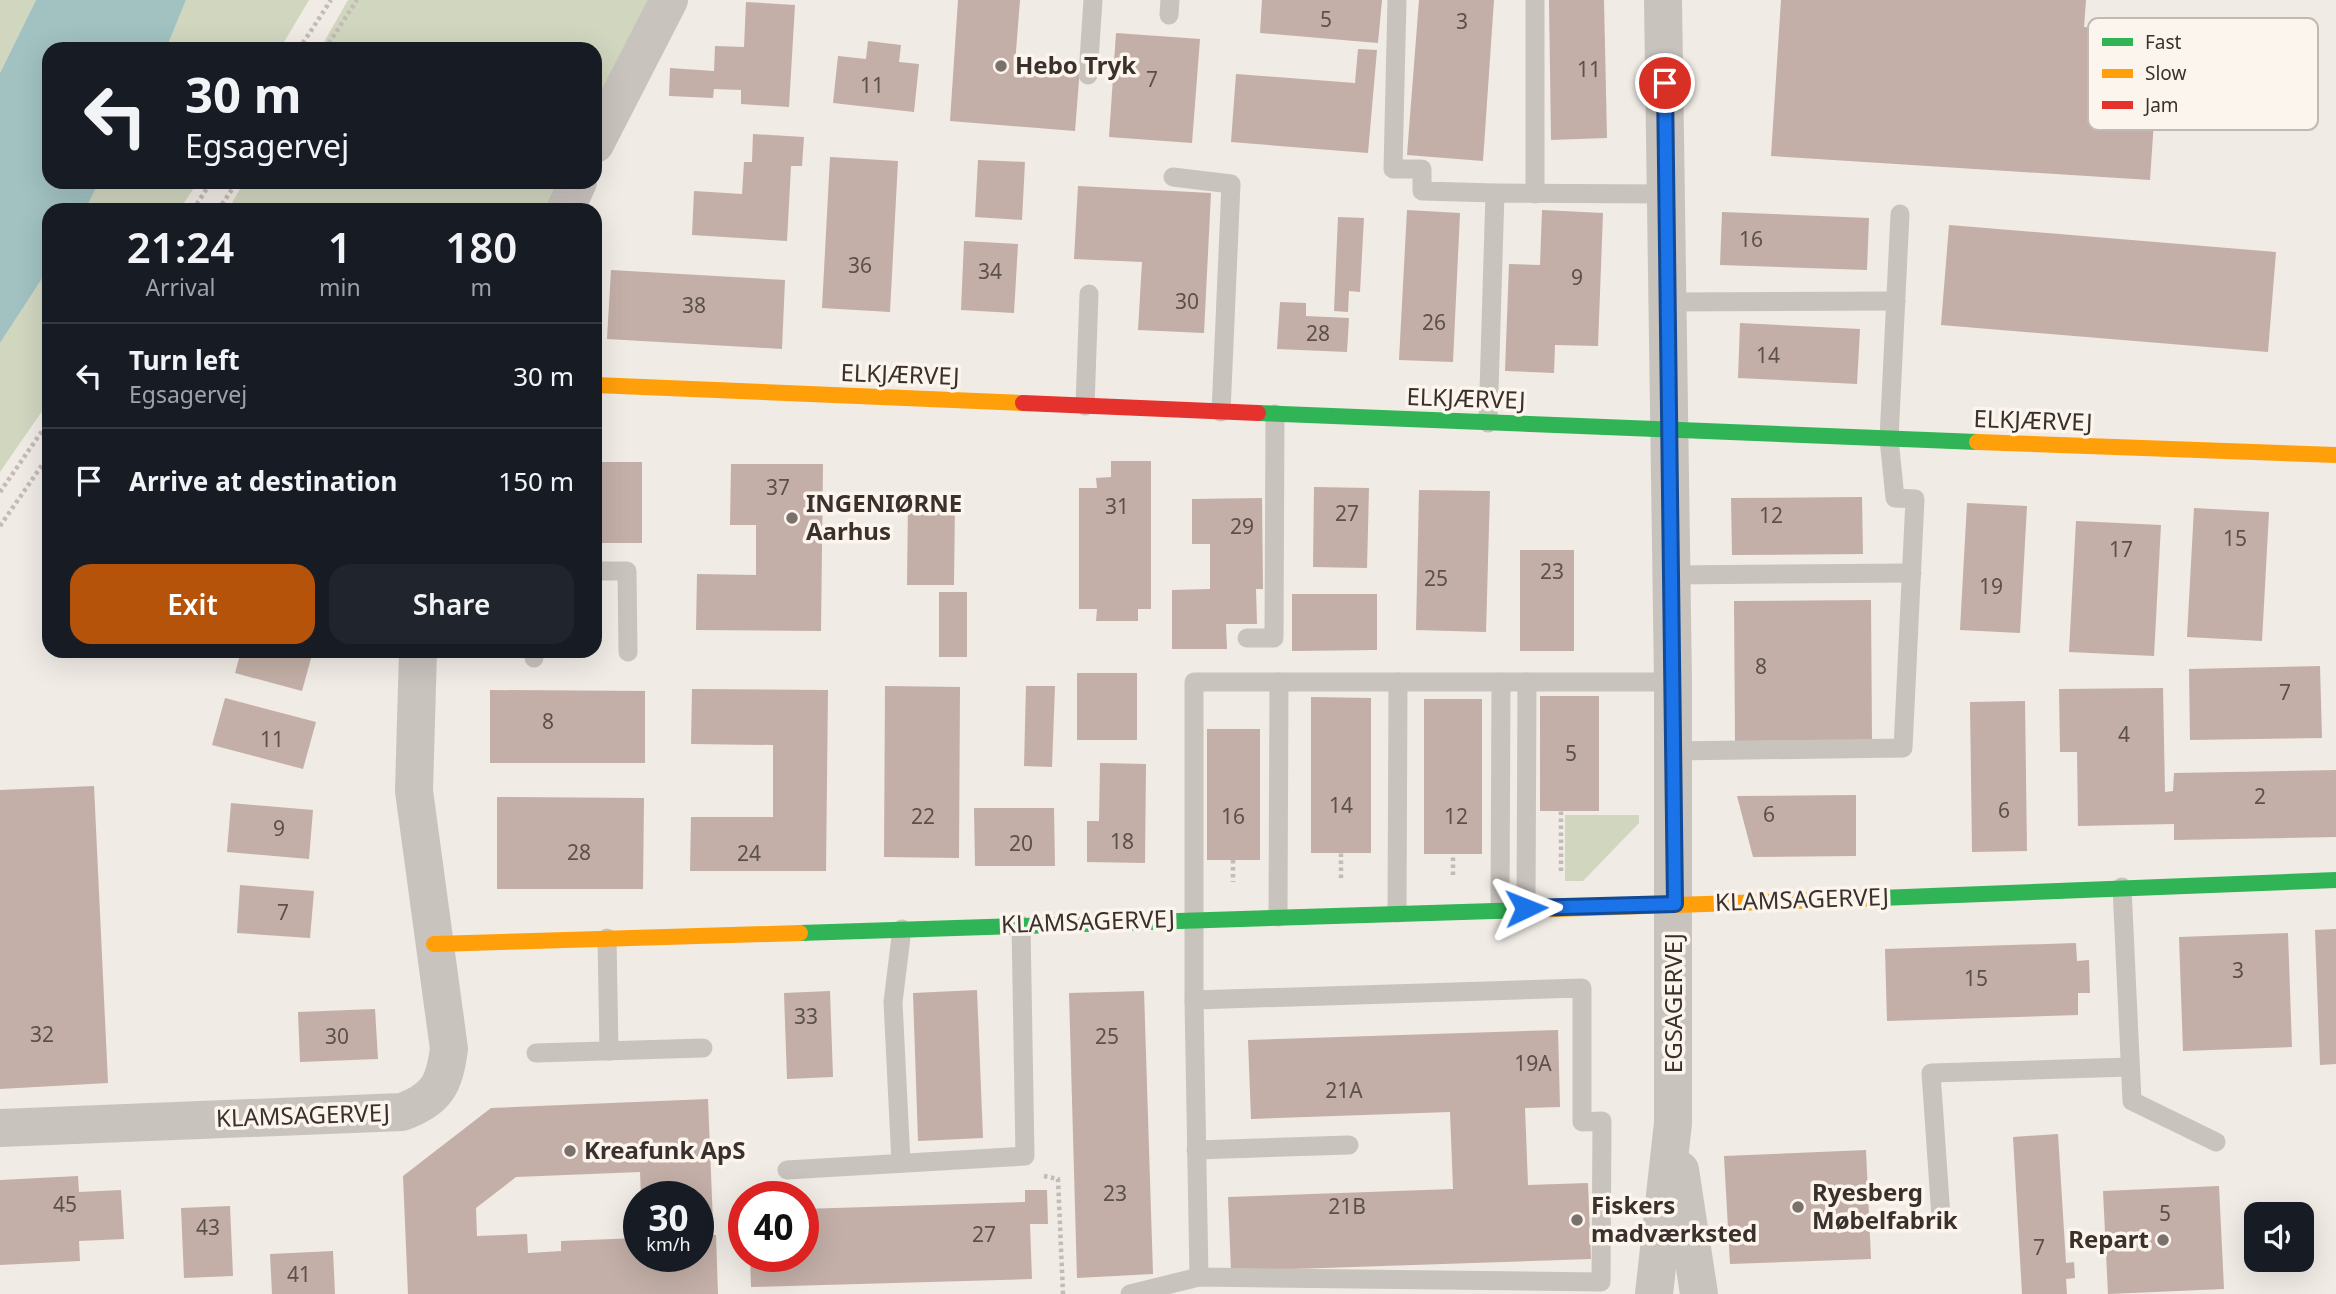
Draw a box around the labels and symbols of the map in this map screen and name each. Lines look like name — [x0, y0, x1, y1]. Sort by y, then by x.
house number: 5 — [1320, 5, 1332, 33]
house number: 3 — [1456, 7, 1468, 35]
legend — [2088, 18, 2318, 130]
text: Fast — [2145, 29, 2182, 55]
place label: Hebo Tryk — [1015, 48, 1136, 81]
pin — [1635, 53, 1695, 113]
house number: 11 — [1577, 55, 1601, 83]
marker: Hebo Tryk — [993, 58, 1009, 74]
text: Slow — [2145, 60, 2186, 86]
house number: 7 — [1146, 65, 1158, 93]
house number: 11 — [860, 71, 884, 99]
text: Jam — [2143, 92, 2179, 118]
house number: 16 — [1739, 225, 1763, 253]
house number: 36 — [848, 251, 872, 279]
house number: 34 — [978, 257, 1002, 285]
house number: 9 — [1571, 263, 1583, 291]
house number: 30 — [1175, 287, 1199, 315]
house number: 38 — [682, 291, 706, 319]
house number: 26 — [1422, 308, 1446, 336]
house number: 28 — [1306, 319, 1330, 347]
house number: 14 — [1756, 341, 1780, 369]
street label: ELKJÆRVEJ — [840, 355, 960, 392]
street label: ELKJÆRVEJ — [1406, 379, 1526, 416]
street label: ELKJÆRVEJ — [1973, 401, 2093, 438]
house number: 37 — [766, 473, 790, 501]
place label: INGENIØRNE Aarhus — [806, 486, 962, 547]
house number: 31 — [1105, 492, 1129, 520]
house number: 27 — [1335, 499, 1359, 527]
house number: 12 — [1759, 501, 1783, 529]
marker: INGENIØRNE Aarhus — [784, 510, 800, 526]
house number: 29 — [1230, 512, 1254, 540]
house number: 15 — [2223, 524, 2247, 552]
house number: 17 — [2109, 535, 2133, 563]
house number: 23 — [1540, 557, 1564, 585]
house number: 25 — [1424, 564, 1448, 592]
house number: 19 — [1979, 572, 2003, 600]
house number: 8 — [1755, 652, 1767, 680]
house number: 7 — [2279, 678, 2291, 706]
house number: 8 — [542, 707, 554, 735]
house number: 4 — [2118, 720, 2130, 748]
house number: 11 — [260, 725, 284, 753]
house number: 5 — [1565, 739, 1577, 767]
house number: 2 — [2254, 782, 2266, 810]
house number: 14 — [1329, 791, 1353, 819]
house number: 6 — [1998, 796, 2010, 824]
house number: 6 — [1763, 800, 1775, 828]
house number: 22 — [911, 802, 935, 830]
house number: 16 — [1221, 802, 1245, 830]
house number: 12 — [1444, 802, 1468, 830]
house number: 9 — [273, 814, 285, 842]
house number: 18 — [1110, 827, 1134, 855]
house number: 20 — [1009, 829, 1033, 857]
house number: 28 — [567, 838, 591, 866]
house number: 24 — [737, 839, 761, 867]
position arrow — [1489, 871, 1563, 945]
street label: KLAMSAGERVEJ — [1714, 879, 1890, 918]
house number: 7 — [277, 898, 289, 926]
street label: KLAMSAGERVEJ — [1000, 901, 1176, 940]
street label: EGSAGERVEJ — [1656, 933, 1689, 1073]
house number: 3 — [2232, 956, 2244, 984]
house number: 15 — [1964, 964, 1988, 992]
house number: 33 — [794, 1002, 818, 1030]
house number: 32 — [30, 1020, 54, 1048]
house number: 30 — [325, 1022, 349, 1050]
house number: 25 — [1095, 1022, 1119, 1050]
house number: 19A — [1514, 1049, 1552, 1077]
house number: 21A — [1325, 1076, 1363, 1104]
street label: KLAMSAGERVEJ — [215, 1095, 391, 1134]
place label: Kreafunk ApS — [584, 1133, 746, 1166]
marker: Kreafunk ApS — [562, 1143, 578, 1159]
place label: Ryesberg Møbelfabrik — [1812, 1175, 1958, 1236]
house number: 23 — [1103, 1179, 1127, 1207]
speed limit sign: 40 — [728, 1181, 819, 1272]
place label: Fiskers madværksted — [1591, 1188, 1757, 1249]
house number: 45 — [53, 1190, 77, 1218]
house number: 21B — [1328, 1192, 1366, 1220]
marker: Ryesberg Møbelfabrik — [1790, 1199, 1806, 1215]
house number: 5 — [2159, 1199, 2171, 1227]
marker: Fiskers madværksted — [1569, 1212, 1585, 1228]
house number: 43 — [196, 1213, 220, 1241]
house number: 27 — [972, 1220, 996, 1248]
place label: Repart — [2068, 1222, 2149, 1255]
marker: Repart — [2155, 1232, 2171, 1248]
house number: 7 — [2033, 1233, 2045, 1261]
house number: 41 — [287, 1260, 311, 1288]

